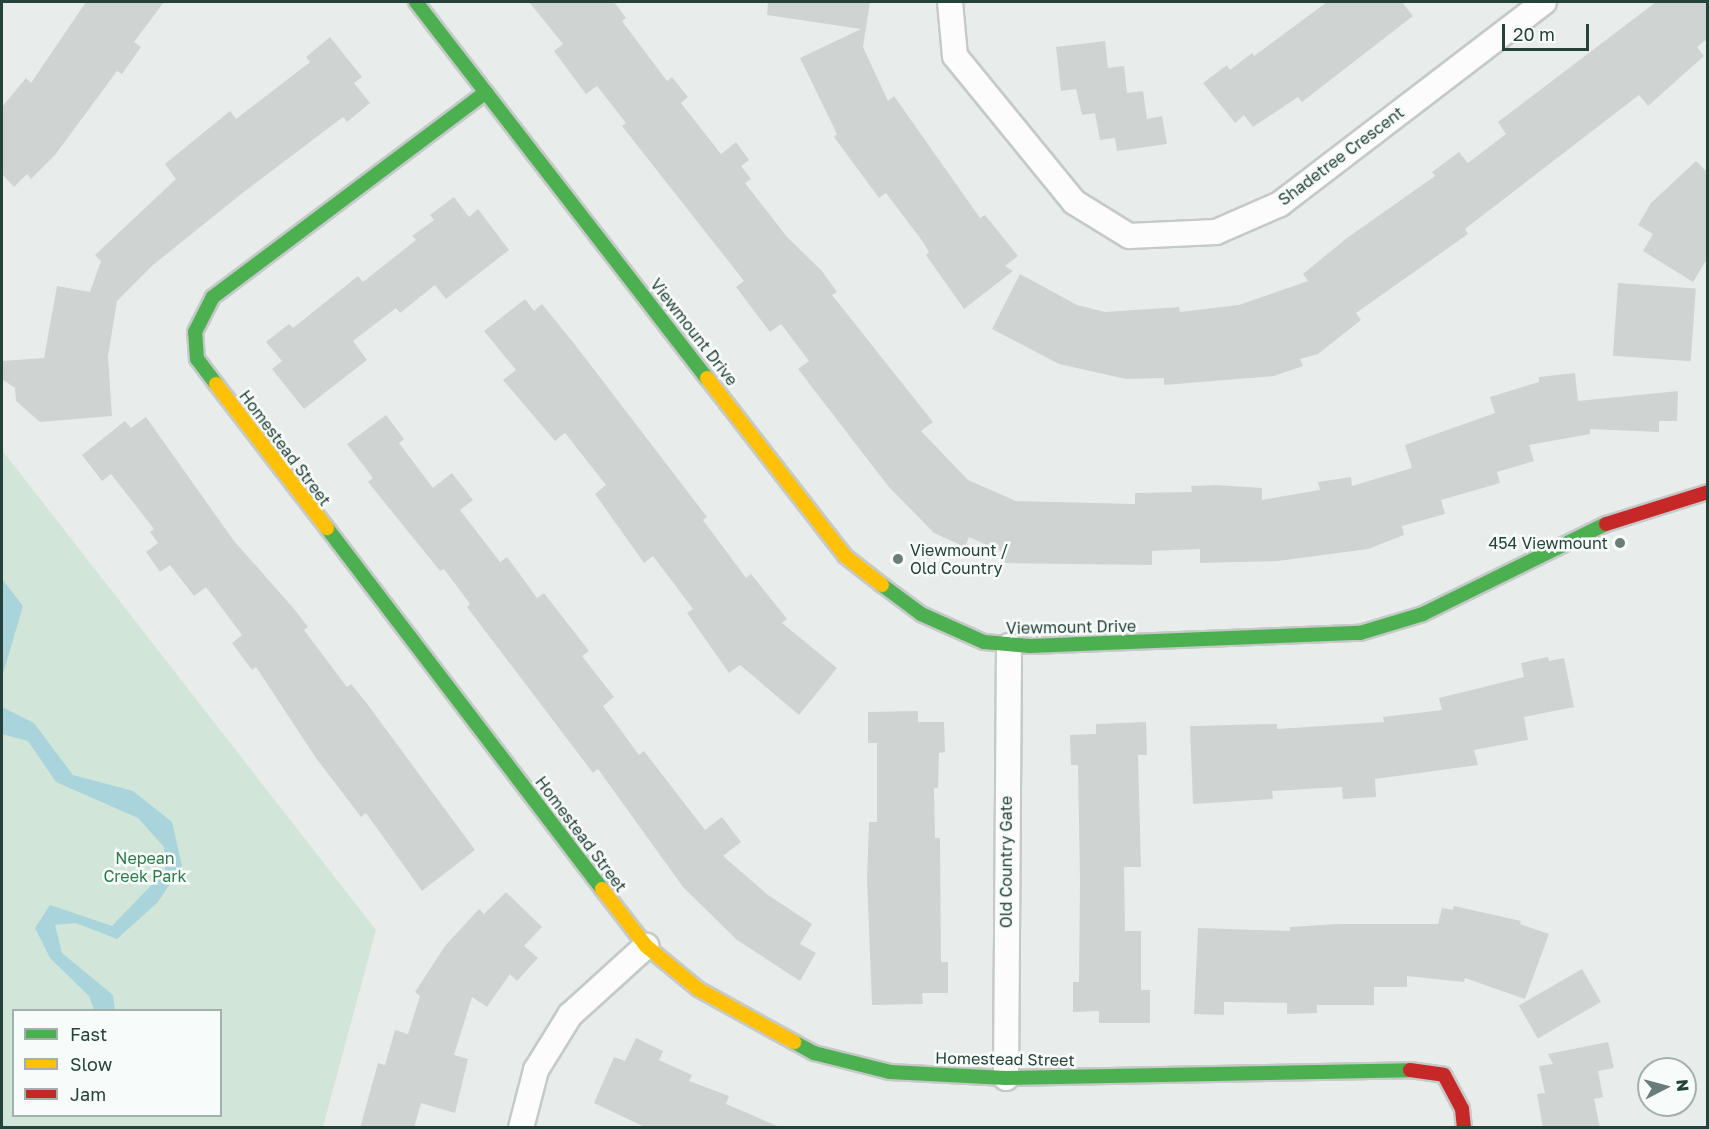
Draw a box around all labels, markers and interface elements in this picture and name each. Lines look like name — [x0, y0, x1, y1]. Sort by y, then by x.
scale bar — [1505, 12, 1592, 50]
text: 20 m — [1513, 23, 1555, 45]
street label: Shadetree Crescent — [1274, 103, 1408, 209]
street label: Viewmount Drive — [646, 275, 742, 389]
street label: Homestead Street — [235, 386, 335, 510]
place label: 454 Viewmount — [1489, 533, 1608, 553]
marker: 454 Viewmount — [1613, 536, 1627, 550]
place label: Viewmount / Old Country — [910, 540, 1008, 578]
marker: Viewmount / Old Country — [891, 552, 905, 566]
street label: Viewmount Drive — [1006, 616, 1136, 638]
street label: Homestead Street — [531, 772, 631, 896]
street label: Old Country Gate — [996, 796, 1016, 928]
park label: Nepean Creek Park — [103, 848, 187, 886]
legend — [12, 1009, 222, 1117]
text: Fast — [70, 1023, 107, 1045]
street label: Homestead Street — [935, 1048, 1075, 1070]
text: Slow — [70, 1053, 112, 1075]
north arrow — [1637, 1057, 1697, 1117]
text: N — [1672, 1078, 1693, 1092]
text: Jam — [70, 1083, 106, 1105]

